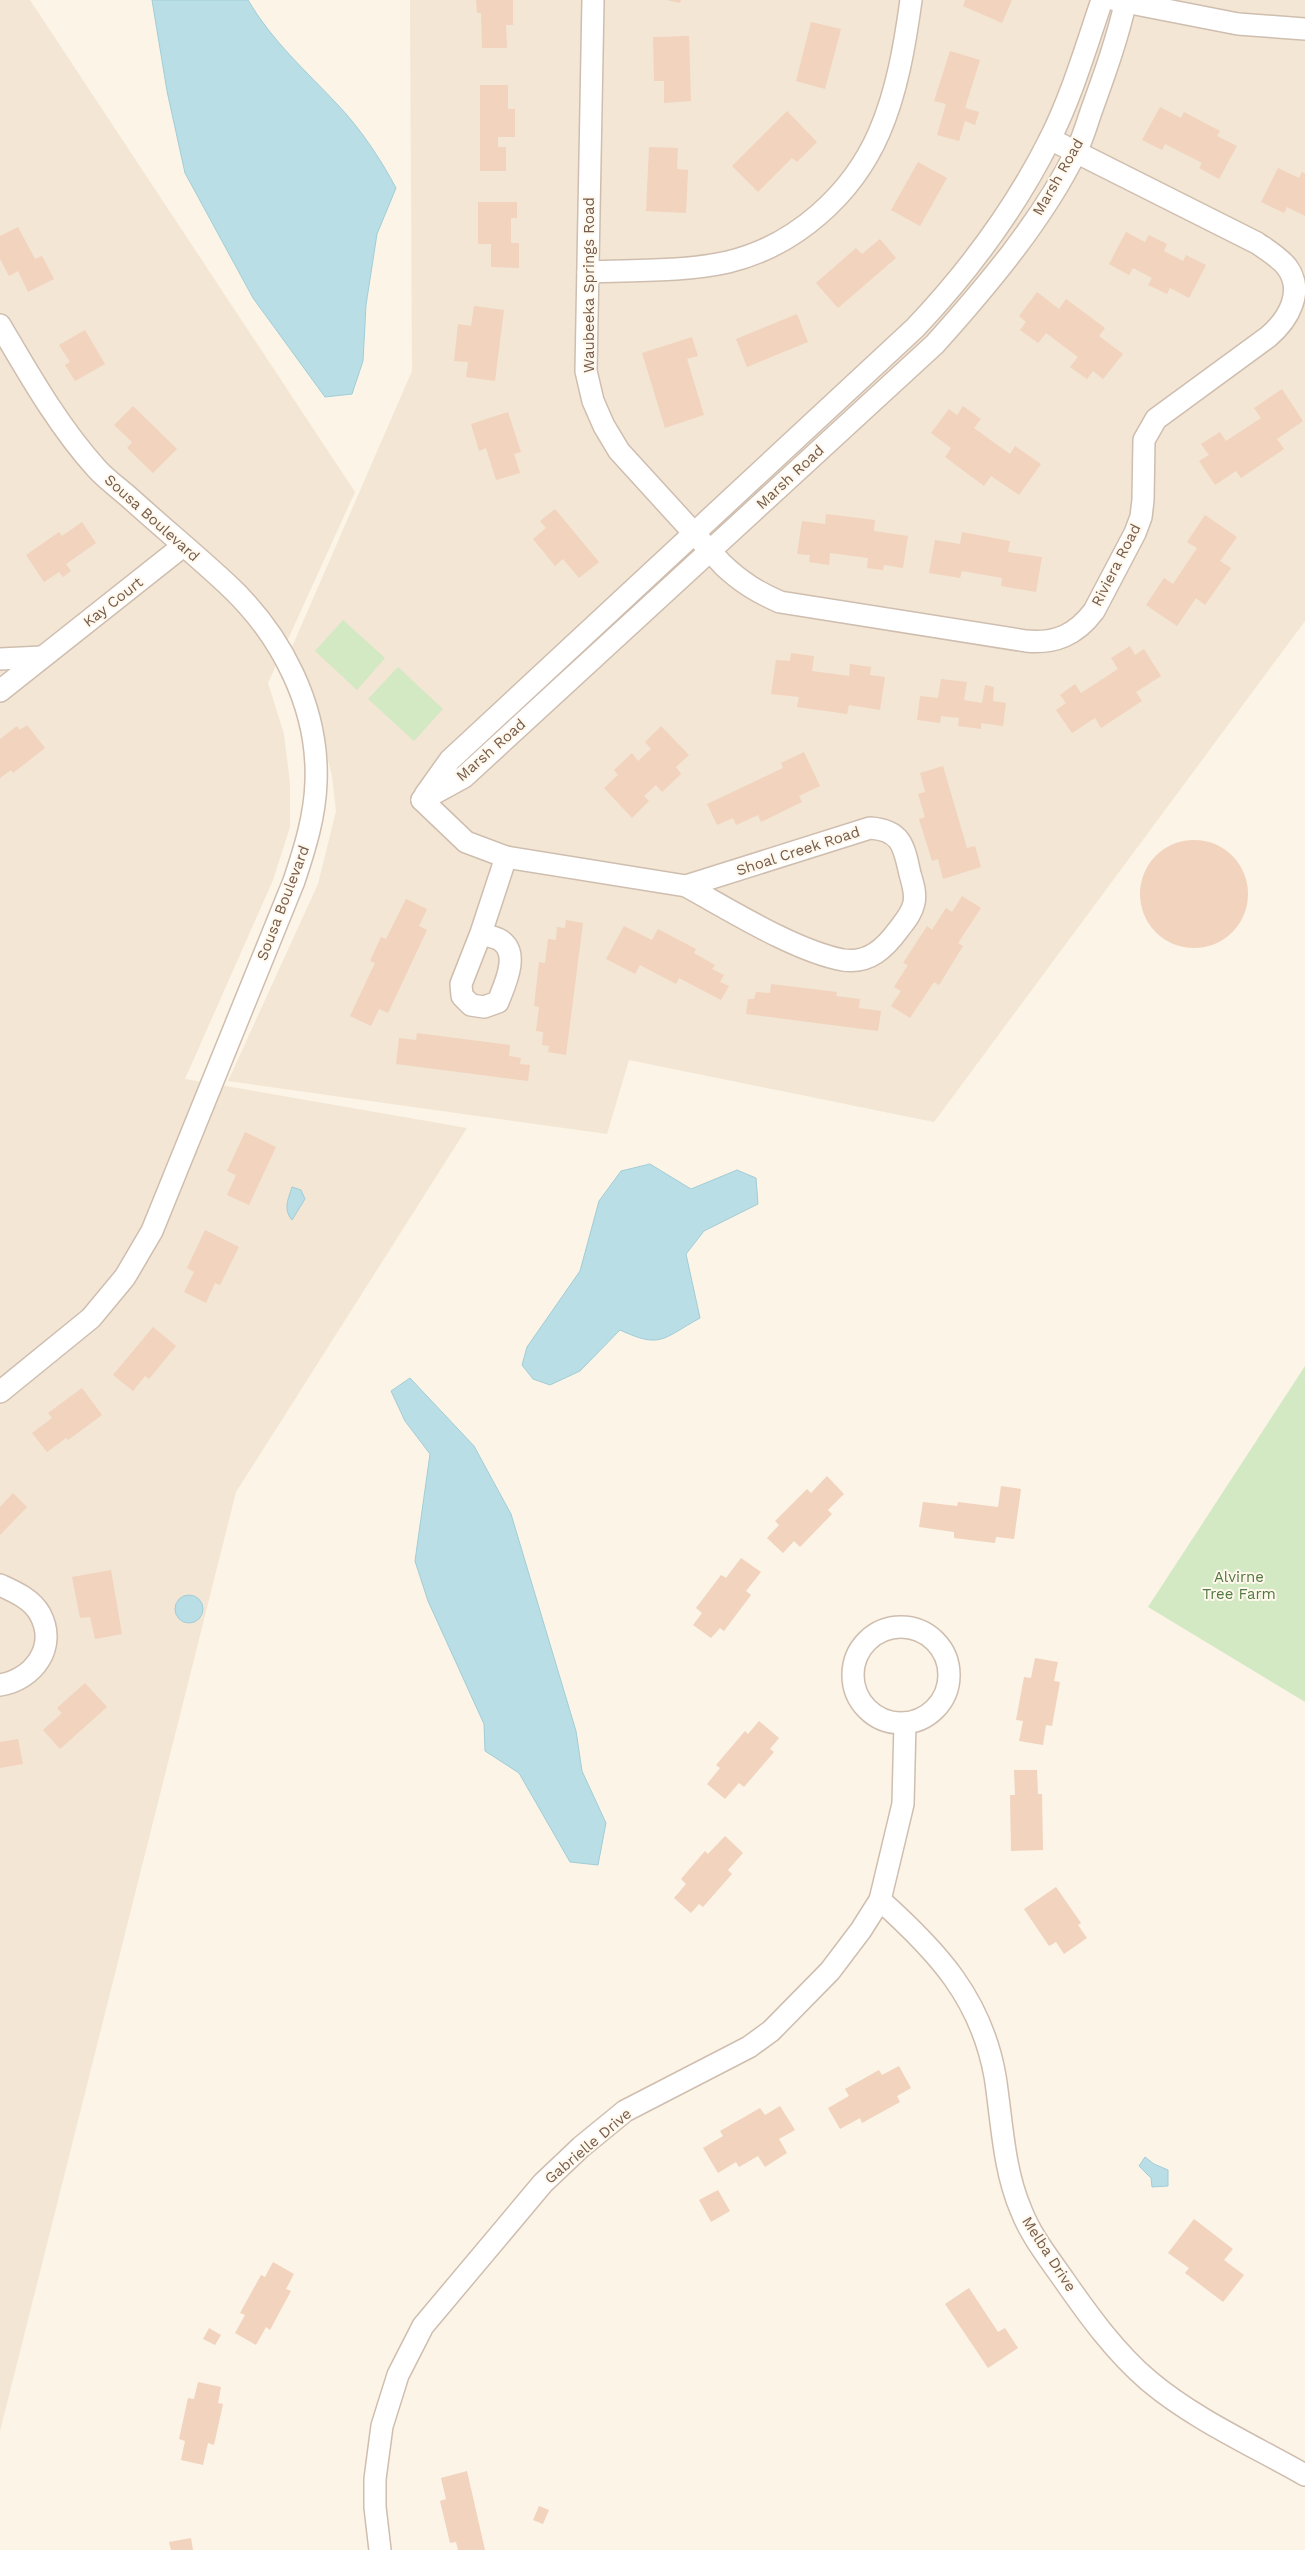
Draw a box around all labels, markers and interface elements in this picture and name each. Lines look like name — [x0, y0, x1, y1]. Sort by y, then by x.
street label: Marsh Road — [1029, 135, 1087, 219]
street label: Waubeeka Springs Road — [580, 197, 598, 373]
street label: Marsh Road — [752, 441, 828, 513]
street label: Sousa Boulevard — [101, 471, 203, 565]
street label: Riviera Road — [1088, 521, 1144, 609]
street label: Kay Court — [80, 573, 147, 631]
street label: Marsh Road — [453, 715, 529, 785]
street label: Shoal Creek Road — [734, 823, 862, 879]
street label: Sousa Boulevard — [253, 843, 313, 963]
park label: Alvirne Tree Farm — [1202, 1568, 1276, 1603]
street label: Gabrielle Drive — [541, 2104, 635, 2188]
street label: Melba Drive — [1018, 2213, 1080, 2295]

